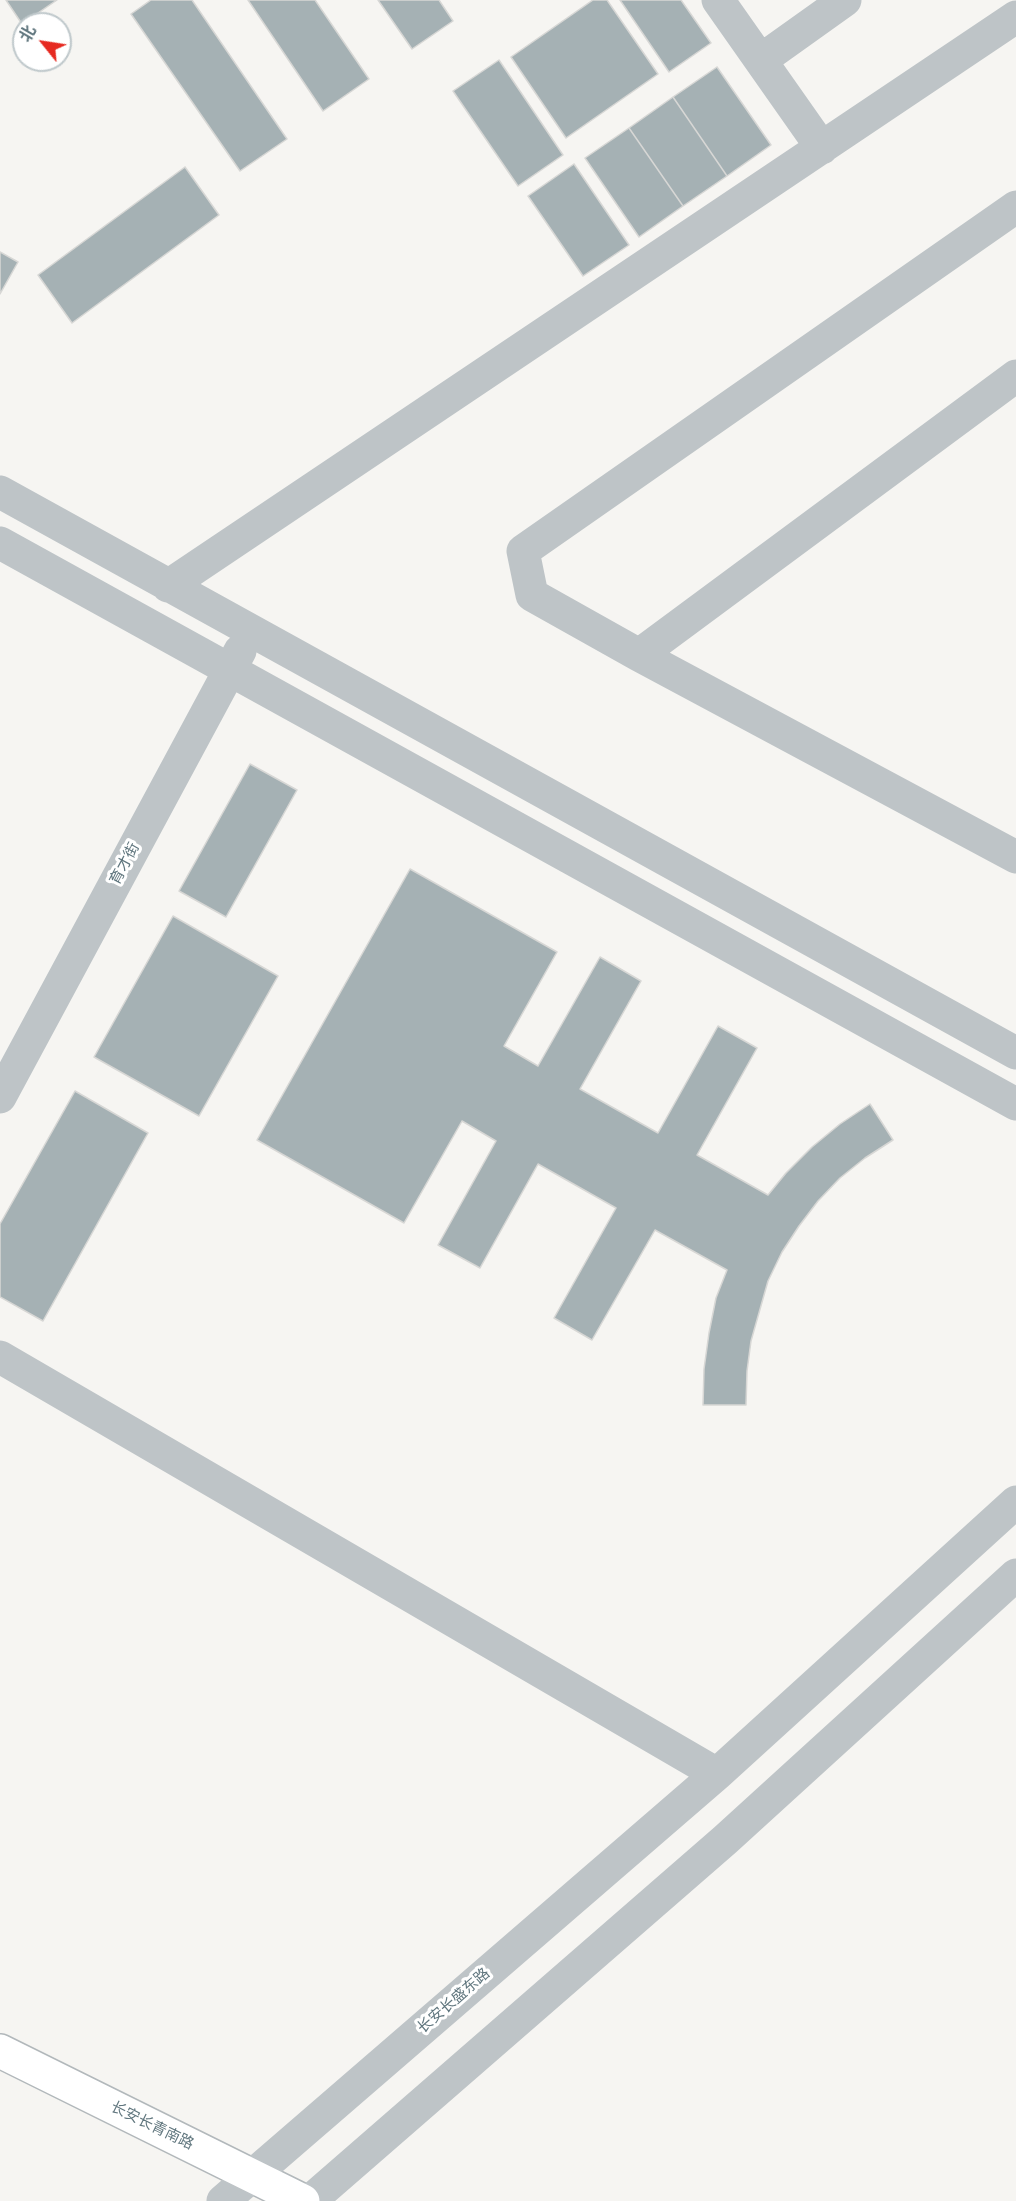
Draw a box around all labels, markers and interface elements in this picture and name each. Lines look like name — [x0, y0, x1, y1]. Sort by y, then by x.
north arrow — [12, 12, 72, 72]
text: 北 — [16, 23, 39, 45]
street label: 育才街 — [106, 840, 144, 888]
street label: 长安长盛东路 — [414, 1965, 494, 2037]
street label: 长安长青南路 — [108, 2098, 196, 2154]

